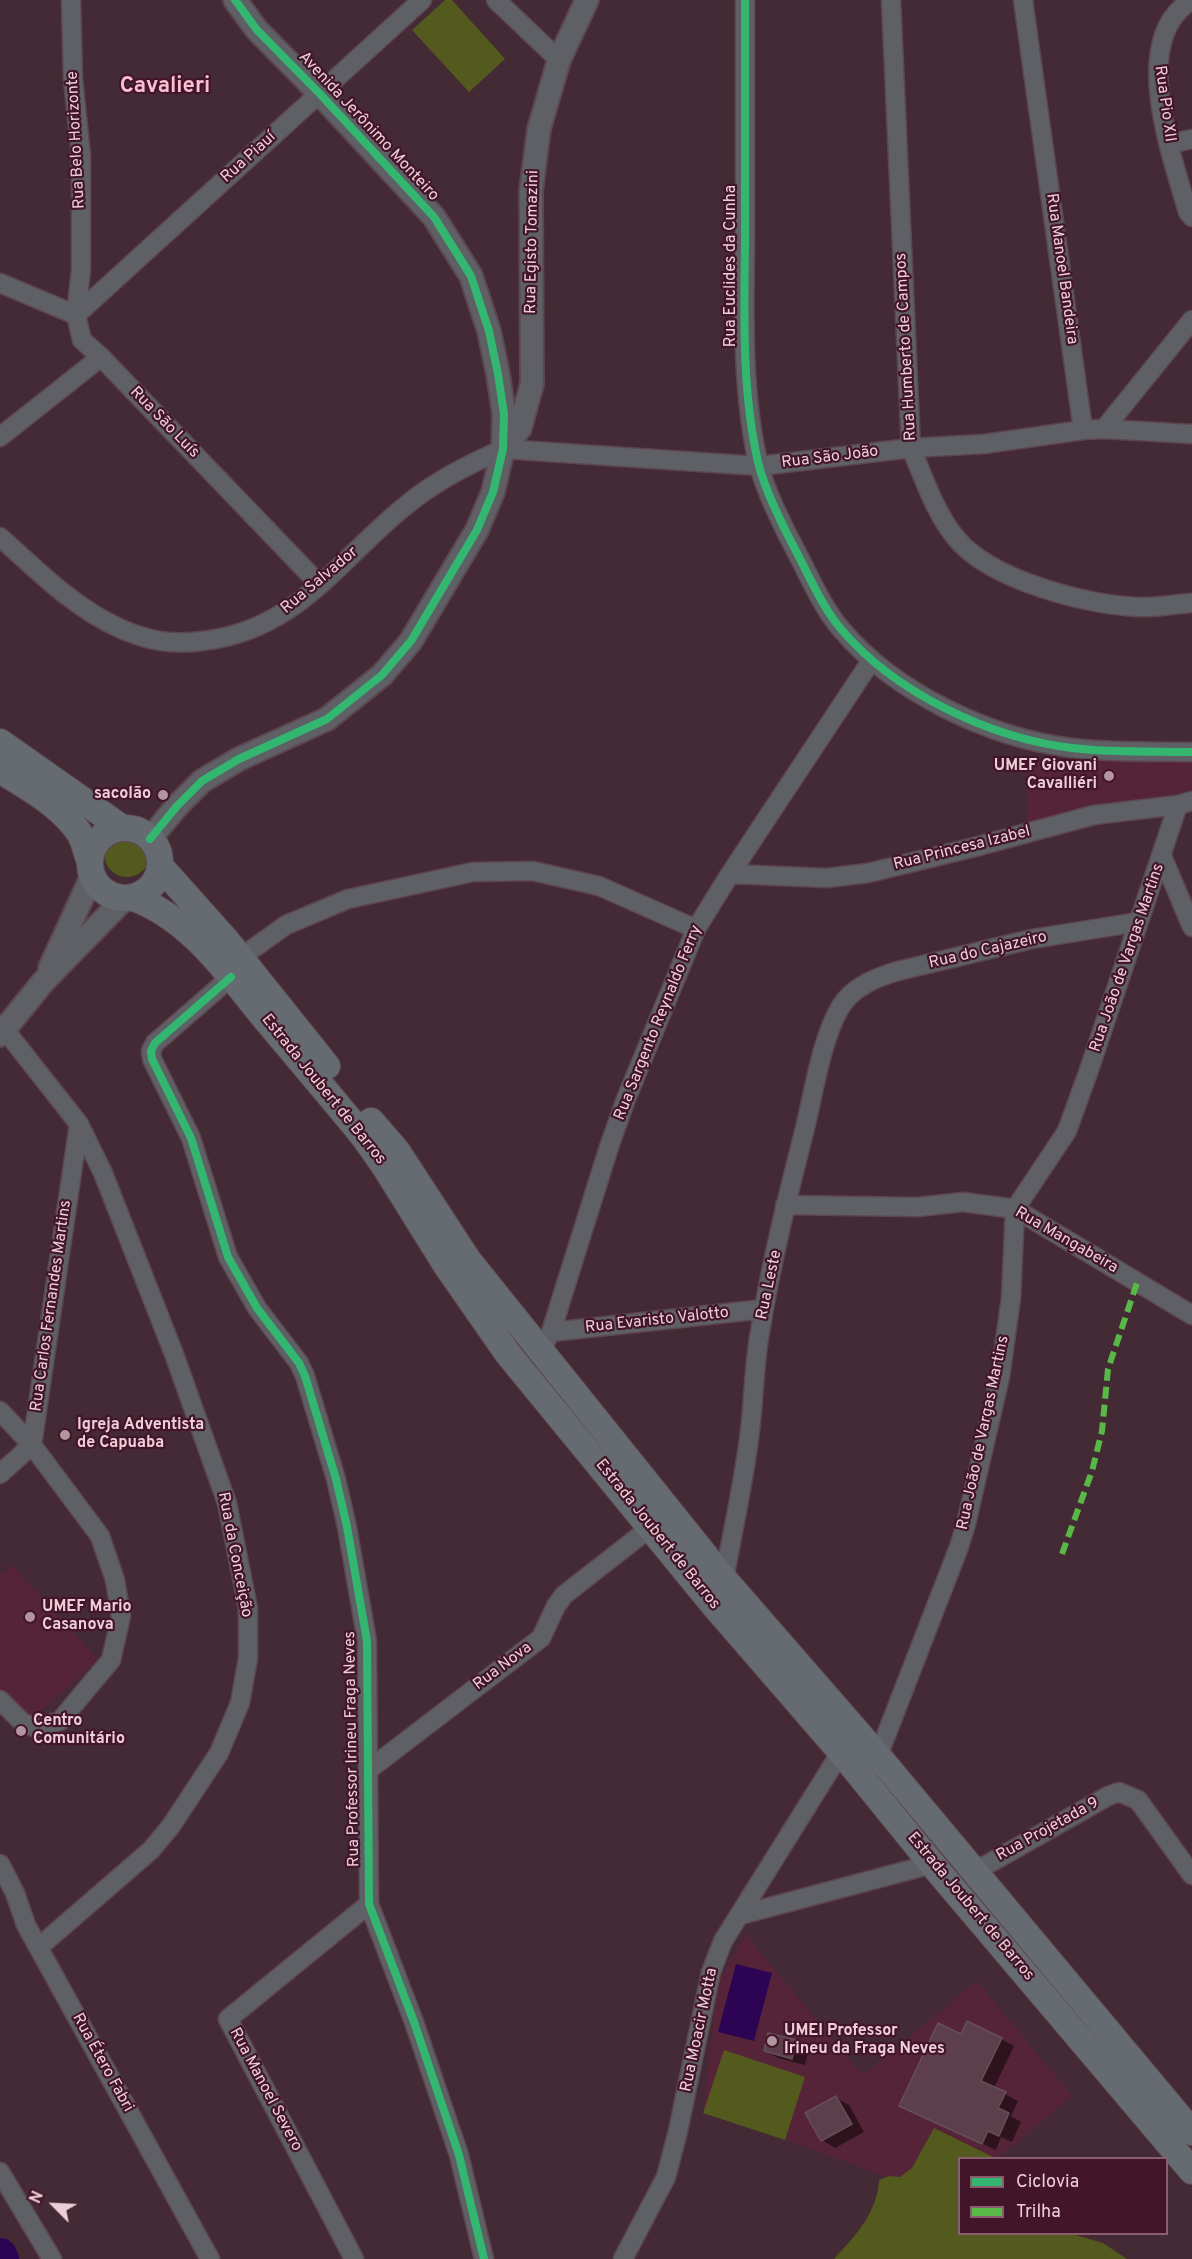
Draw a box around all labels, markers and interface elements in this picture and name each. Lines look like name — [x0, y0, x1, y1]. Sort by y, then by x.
street label: Avenida Jerônimo Monteiro — [294, 48, 442, 206]
street label: Rua Pio XII — [1149, 65, 1179, 143]
street label: Rua Belo Horizonte — [64, 71, 90, 209]
district label: Cavalieri — [120, 75, 210, 101]
street label: Rua Piauí — [218, 128, 280, 188]
street label: Rua Egisto Tomazini — [522, 170, 544, 314]
street label: Rua Euclides da Cunha — [722, 185, 742, 347]
street label: Rua Manoel Bandeira — [1041, 192, 1081, 346]
street label: Rua Humberto de Campos — [892, 252, 922, 442]
street label: Rua São Luís — [125, 383, 203, 463]
street label: Rua São João — [780, 443, 880, 473]
street label: Rua Salvador — [278, 543, 362, 619]
place label: UMEF Giovani Cavalliéri — [994, 757, 1097, 795]
marker: UMEF Giovani Cavalliéri — [1102, 769, 1116, 783]
place label: sacolão — [94, 785, 151, 805]
marker: sacolão — [156, 788, 170, 802]
street label: Rua Princesa Izabel — [892, 823, 1032, 875]
street label: Rua João de Vargas Martins — [1087, 861, 1169, 1055]
street label: Rua Sargento Reynaldo Ferry — [611, 923, 707, 1123]
street label: Rua do Cajazeiro — [927, 928, 1049, 974]
street label: Estrada Joubert de Barros — [257, 1011, 389, 1169]
street label: Rua Carlos Fernandes Martins — [28, 1199, 76, 1413]
street label: Rua Mangabeira — [1011, 1204, 1121, 1278]
street label: Rua Leste — [753, 1248, 787, 1322]
street label: Rua Evaristo Valotto — [584, 1304, 730, 1338]
street label: Rua João de Vargas Martins — [954, 1334, 1014, 1532]
place label: Igreja Adventista de Capuaba — [77, 1416, 204, 1454]
marker: Igreja Adventista de Capuaba — [58, 1428, 72, 1442]
street label: Estrada Joubert de Barros — [591, 1456, 723, 1614]
street label: Rua da Conceição — [212, 1491, 256, 1619]
place label: UMEF Mario Casanova — [42, 1598, 132, 1636]
marker: UMEF Mario Casanova — [23, 1610, 37, 1624]
street label: Rua Professor Irineu Fraga Neves — [341, 1631, 365, 1867]
street label: Rua Nova — [470, 1639, 536, 1695]
place label: Centro Comunitário — [33, 1712, 125, 1750]
marker: Centro Comunitário — [14, 1724, 28, 1738]
street label: Rua Projetada 9 — [993, 1794, 1103, 1866]
street label: Estrada Joubert de Barros — [902, 1829, 1038, 1985]
street label: Rua Moacir Motta — [677, 1966, 723, 2094]
street label: Rua Étero Fabri — [67, 2010, 137, 2116]
place label: UMEI Professor Irineu da Fraga Neves — [784, 2022, 945, 2060]
street label: Rua Manoel Severo — [224, 2025, 306, 2155]
marker: UMEI Professor Irineu da Fraga Neves — [765, 2034, 779, 2048]
legend — [958, 2157, 1168, 2235]
text: Ciclovia — [1016, 2171, 1079, 2194]
north arrow — [24, 2175, 84, 2235]
text: N — [26, 2188, 49, 2207]
text: Trilha — [1016, 2201, 1061, 2224]

